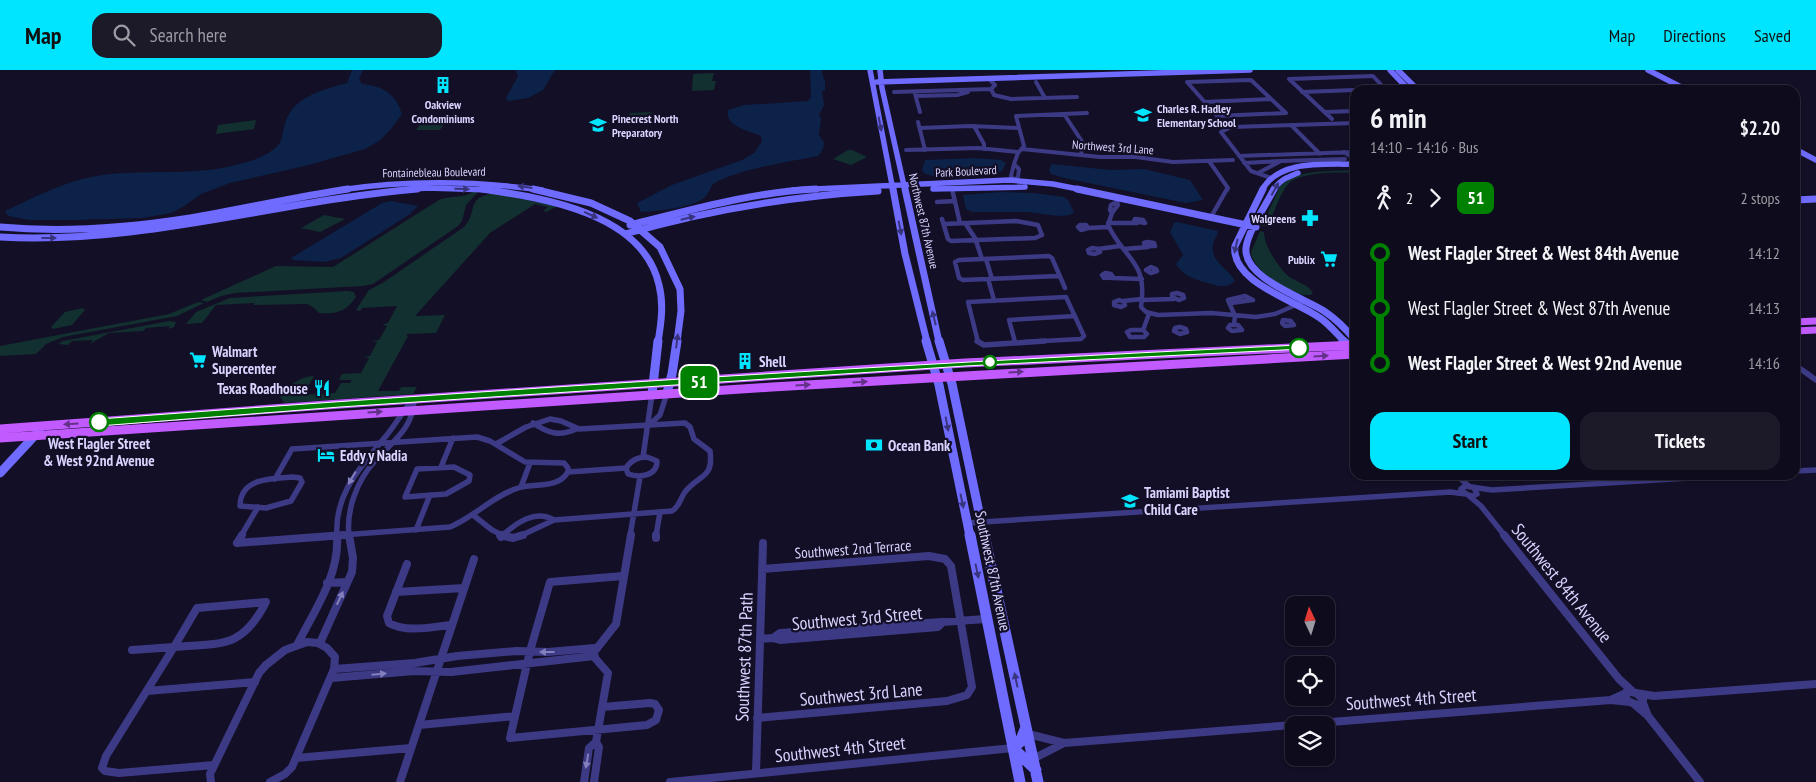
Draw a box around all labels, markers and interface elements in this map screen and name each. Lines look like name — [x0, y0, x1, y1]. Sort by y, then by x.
search box — [92, 13, 442, 58]
text: Map — [25, 20, 62, 51]
icon: search — [110, 21, 138, 49]
text: Search here — [150, 23, 227, 47]
text: Map — [1609, 24, 1635, 47]
text: Directions — [1663, 24, 1726, 47]
text: Saved — [1754, 24, 1791, 47]
building icon: Oakview Condominiums — [433, 75, 453, 95]
place label: Oakview Condominiums — [412, 97, 474, 126]
text: 6 min — [1370, 99, 1427, 136]
place label: Charles R. Hadley Elementary School — [1157, 101, 1236, 130]
school or university icon: Charles R. Hadley Elementary School — [1133, 105, 1153, 125]
place label: Pinecrest North Preparatory — [612, 111, 678, 140]
school or university icon: Pinecrest North Preparatory — [588, 115, 608, 135]
one-way arrow — [876, 116, 884, 132]
text: $2.20 — [1740, 116, 1780, 140]
street label: Northwest 3rd Lane — [1072, 137, 1154, 157]
text: 14:10 – 14:16 · Bus — [1370, 137, 1478, 157]
street label: Park Boulevard — [935, 162, 997, 180]
street label: Fontainebleau Boulevard — [382, 164, 486, 180]
street label: Northwest 87th Avenue — [906, 172, 942, 270]
one-way arrow — [1271, 182, 1279, 197]
one-way arrow — [516, 183, 532, 191]
icon: walk — [1370, 184, 1398, 212]
icon: forward — [1421, 184, 1449, 212]
one-way arrow — [454, 185, 470, 193]
text: 51 — [1467, 186, 1484, 209]
text: 2 — [1406, 188, 1413, 208]
text: 2 stops — [1740, 188, 1780, 208]
pharmacy icon: Walgreens — [1300, 208, 1320, 228]
one-way arrow — [584, 211, 598, 219]
place label: Walgreens — [1250, 211, 1296, 226]
one-way arrow — [680, 214, 695, 222]
one-way arrow — [896, 220, 904, 235]
one-way arrow — [41, 234, 57, 242]
one-way arrow — [1232, 239, 1240, 254]
text: West Flagler Street & West 84th Avenue — [1408, 241, 1679, 265]
text: 14:12 — [1748, 243, 1780, 263]
supermarket icon: Publix — [1319, 249, 1339, 269]
place label: Publix — [1288, 252, 1316, 267]
text: West Flagler Street & West 87th Avenue — [1408, 296, 1670, 320]
text: 14:13 — [1748, 298, 1780, 318]
one-way arrow — [930, 310, 938, 325]
one-way arrow — [673, 332, 681, 348]
unlabelled marker — [1289, 338, 1309, 358]
place label: Walmart Supercenter — [211, 342, 277, 378]
supermarket icon: Walmart Supercenter — [188, 350, 208, 370]
building icon: Shell — [735, 351, 755, 371]
text: West Flagler Street & West 92nd Avenue — [1408, 351, 1682, 375]
place label: Shell — [759, 352, 786, 371]
one-way arrow — [1313, 352, 1329, 360]
text: 14:16 — [1748, 353, 1780, 373]
unlabelled marker — [983, 355, 997, 369]
line badge: 51 — [676, 366, 722, 398]
one-way arrow — [1008, 367, 1024, 375]
text: 51 — [690, 370, 708, 393]
one-way arrow — [852, 377, 868, 385]
restaurant icon: Texas Roadhouse — [312, 378, 332, 398]
place label: Texas Roadhouse — [217, 379, 308, 398]
one-way arrow — [795, 380, 811, 388]
one-way arrow — [367, 408, 383, 416]
marker: West Flagler Street & West 92nd Avenue — [89, 412, 109, 432]
button: Start — [1370, 412, 1570, 470]
button: Tickets — [1580, 412, 1780, 470]
one-way arrow — [943, 417, 951, 432]
one-way arrow — [63, 421, 79, 429]
place label: West Flagler Street & West 92nd Avenue — [43, 434, 155, 470]
bank icon: Ocean Bank — [864, 435, 884, 455]
place label: Ocean Bank — [888, 436, 951, 455]
hotel icon: Eddy y Nadia — [316, 445, 336, 465]
place label: Eddy y Nadia — [340, 446, 407, 465]
one-way arrow — [348, 471, 356, 486]
place label: Tamiami Baptist Child Care — [1144, 483, 1230, 519]
school or university icon: Tamiami Baptist Child Care — [1120, 491, 1140, 511]
one-way arrow — [958, 494, 966, 509]
street label: Southwest 87th Avenue — [971, 509, 1015, 633]
street label: Southwest 84th Avenue — [1507, 519, 1617, 647]
street label: Southwest 2nd Terrace — [794, 535, 912, 563]
one-way arrow — [973, 564, 981, 580]
one-way arrow — [335, 591, 344, 606]
street label: Southwest 87th Path — [730, 592, 758, 722]
north arrow — [1285, 596, 1335, 646]
map controls — [1285, 596, 1335, 766]
street label: Southwest 3rd Street — [791, 601, 923, 635]
one-way arrow — [538, 648, 554, 656]
button: locate — [1285, 656, 1335, 706]
one-way arrow — [371, 670, 387, 678]
one-way arrow — [1012, 672, 1020, 687]
street label: Southwest 3rd Lane — [799, 677, 923, 711]
street label: Southwest 4th Street — [1345, 683, 1477, 715]
button: layers — [1285, 716, 1335, 766]
street label: Southwest 4th Street — [774, 731, 906, 767]
one-way arrow — [583, 753, 591, 769]

